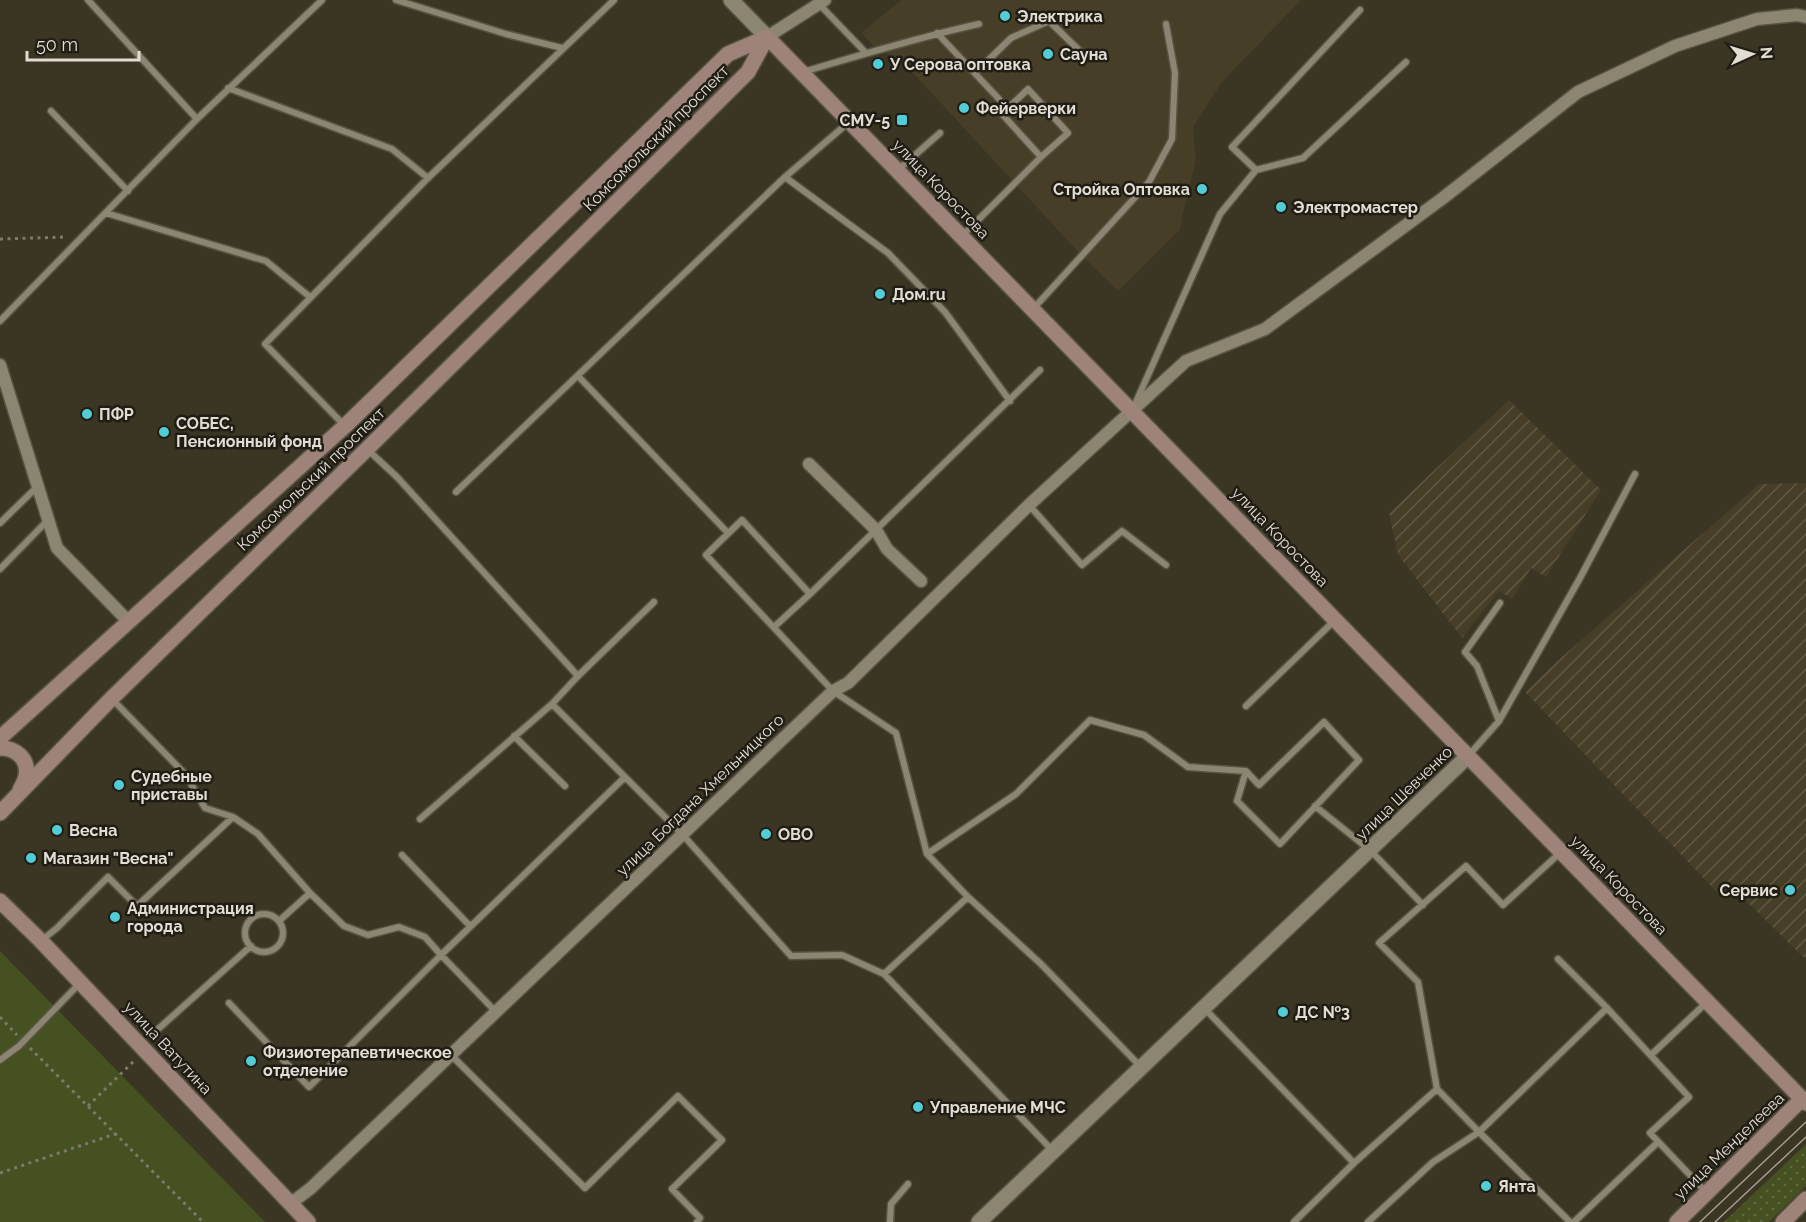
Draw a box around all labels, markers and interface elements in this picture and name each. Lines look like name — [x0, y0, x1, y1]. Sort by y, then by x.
place label: Электрика — [1017, 7, 1103, 26]
marker: Электрика — [998, 9, 1012, 23]
scale bar — [27, 24, 140, 62]
north arrow — [1722, 24, 1782, 84]
text: 50 m — [36, 34, 78, 55]
place label: Сауна — [1060, 45, 1107, 64]
text: N — [1757, 46, 1776, 60]
marker: Сауна — [1041, 47, 1055, 61]
place label: У Серова оптовка — [889, 55, 1031, 74]
marker: У Серова оптовка — [871, 57, 885, 71]
street label: Комсомольский проспект — [579, 61, 733, 215]
place label: Фейерверки — [976, 99, 1076, 118]
marker: Фейерверки — [957, 101, 971, 115]
place label: СМУ-5 — [839, 111, 890, 130]
marker: СМУ-5 — [895, 113, 909, 127]
street label: улица Коростова — [889, 135, 993, 243]
place label: Стройка Оптовка — [1053, 180, 1190, 199]
marker: Стройка Оптовка — [1195, 182, 1209, 196]
place label: Электромастер — [1293, 198, 1418, 217]
marker: Электромастер — [1274, 200, 1288, 214]
place label: Дом.ru — [892, 285, 946, 304]
marker: Дом.ru — [873, 287, 887, 301]
street label: Комсомольский проспект — [233, 403, 389, 555]
place label: ПФР — [99, 405, 134, 424]
marker: ПФР — [80, 407, 94, 421]
place label: СОБЕС, Пенсионный фонд — [176, 414, 322, 451]
marker: СОБЕС, Пенсионный фонд — [157, 425, 171, 439]
street label: улица Коростова — [1228, 483, 1332, 591]
street label: улица Богдана Хмельницкого — [612, 710, 788, 880]
street label: улица Шевченко — [1352, 742, 1456, 844]
place label: Судебные приставы — [131, 767, 212, 804]
marker: Судебные приставы — [112, 778, 126, 792]
place label: Весна — [69, 821, 117, 840]
marker: Весна — [50, 823, 64, 837]
place label: ОВО — [778, 825, 813, 844]
marker: ОВО — [759, 827, 773, 841]
street label: улица Коростова — [1567, 831, 1671, 939]
place label: Магазин "Весна" — [43, 849, 173, 868]
marker: Магазин "Весна" — [24, 851, 38, 865]
place label: Сервис — [1719, 881, 1778, 900]
marker: Сервис — [1783, 883, 1797, 897]
place label: Администрация города — [127, 899, 254, 936]
marker: Администрация города — [108, 910, 122, 924]
street label: улица Ватутина — [120, 998, 216, 1098]
place label: ДС №3 — [1295, 1003, 1350, 1022]
marker: ДС №3 — [1276, 1005, 1290, 1019]
place label: Физиотерапевтическое отделение — [263, 1043, 452, 1080]
marker: Физиотерапевтическое отделение — [244, 1054, 258, 1068]
street label: улица Менделеева — [1670, 1089, 1788, 1203]
place label: Управление МЧС — [929, 1098, 1066, 1117]
marker: Управление МЧС — [911, 1100, 925, 1114]
place label: Янта — [1498, 1177, 1536, 1196]
marker: Янта — [1479, 1179, 1493, 1193]

